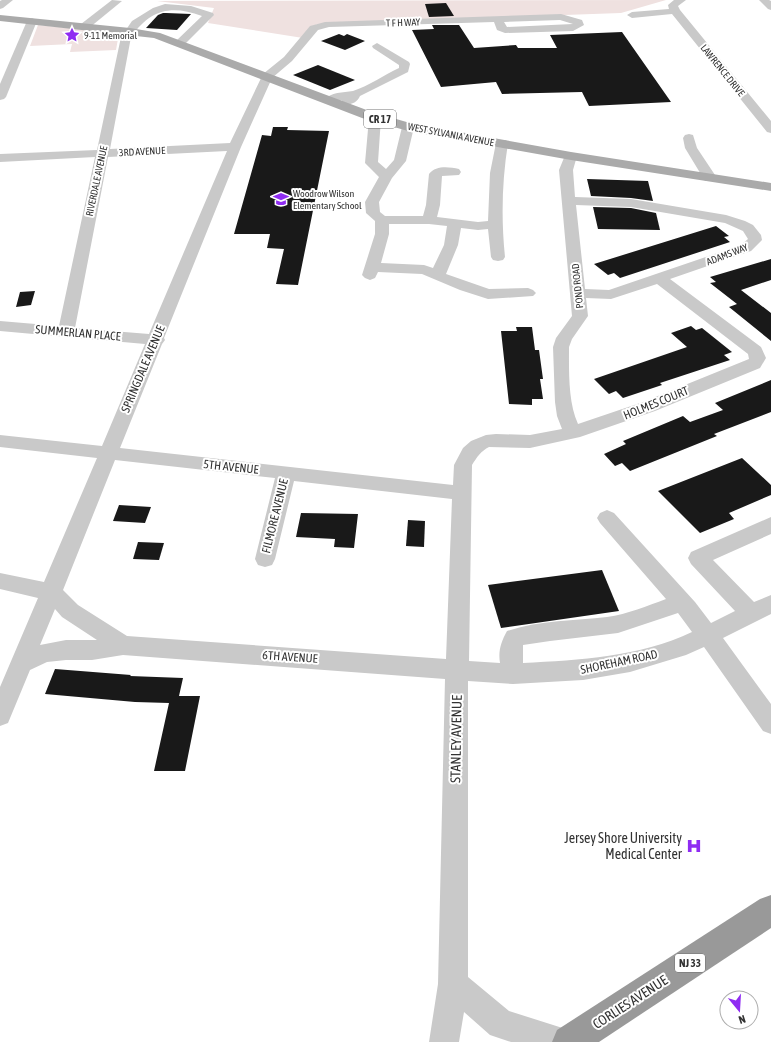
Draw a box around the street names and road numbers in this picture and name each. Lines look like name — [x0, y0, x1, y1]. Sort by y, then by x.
street label: T F H WAY — [386, 16, 421, 29]
street label: LAWRENCE DRIVE — [698, 42, 747, 99]
road number: CR 17 — [364, 110, 396, 128]
street label: WEST SYLVANIA AVENUE — [407, 121, 496, 148]
street label: RIVERDALE AVENUE — [84, 144, 109, 217]
street label: 3RD AVENUE — [118, 145, 166, 158]
street label: ADAMS WAY — [705, 241, 750, 267]
street label: POND ROAD — [570, 263, 585, 309]
street label: SUMMERLAN PLACE — [35, 322, 121, 344]
street label: SPRINGDALE AVENUE — [118, 323, 168, 415]
street label: HOLMES COURT — [621, 383, 691, 422]
street label: 5TH AVENUE — [203, 457, 259, 477]
street label: FILMORE AVENUE — [259, 477, 291, 555]
street label: SHOREHAM ROAD — [579, 647, 659, 677]
street label: 6TH AVENUE — [262, 648, 318, 666]
street label: STANLEY AVENUE — [447, 695, 465, 783]
road number: NJ 33 — [675, 954, 705, 972]
street label: CORLIES AVENUE — [590, 972, 670, 1032]

